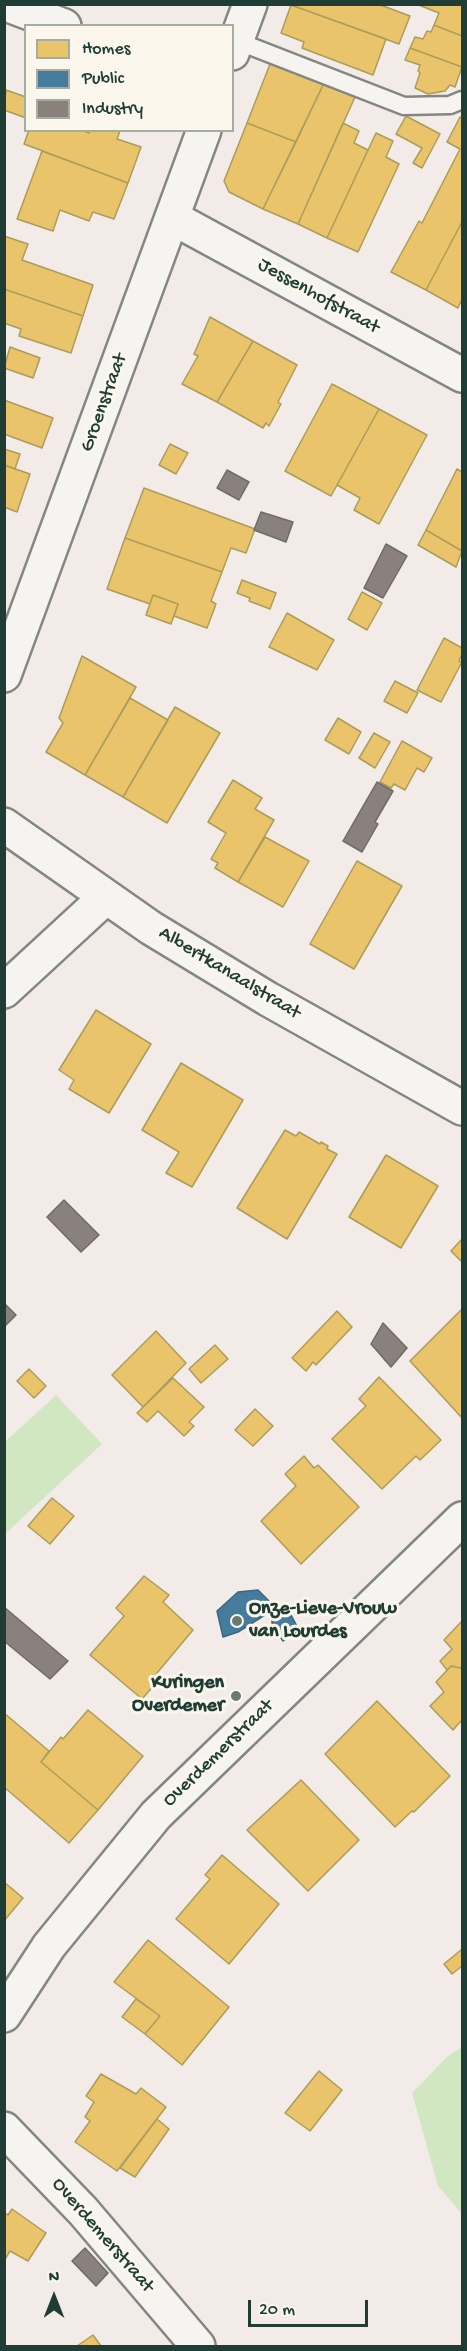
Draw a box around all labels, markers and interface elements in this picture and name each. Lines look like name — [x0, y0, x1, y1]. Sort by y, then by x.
legend — [24, 24, 234, 132]
text: Homes — [82, 39, 130, 60]
text: Public — [82, 69, 124, 90]
text: Industry — [82, 99, 143, 120]
street label: Jessenhofstraat — [253, 254, 383, 340]
street label: Groenstraat — [76, 351, 134, 455]
street label: Albertkanaalstraat — [154, 922, 304, 1026]
place label: Onze-Lieve-Vrouw van Lourdes — [249, 1598, 397, 1645]
marker: Onze-Lieve-Vrouw van Lourdes — [230, 1614, 244, 1628]
place label: Kuringen Overdemer — [132, 1672, 224, 1719]
marker: Kuringen Overdemer — [229, 1689, 243, 1703]
street label: Overdemerstraat — [159, 1695, 279, 1813]
street label: Overdemerstraat — [45, 2173, 159, 2299]
north arrow — [24, 2267, 84, 2327]
text: N — [49, 2269, 59, 2288]
scale bar — [251, 2288, 371, 2326]
text: 20 m — [259, 2300, 295, 2321]

